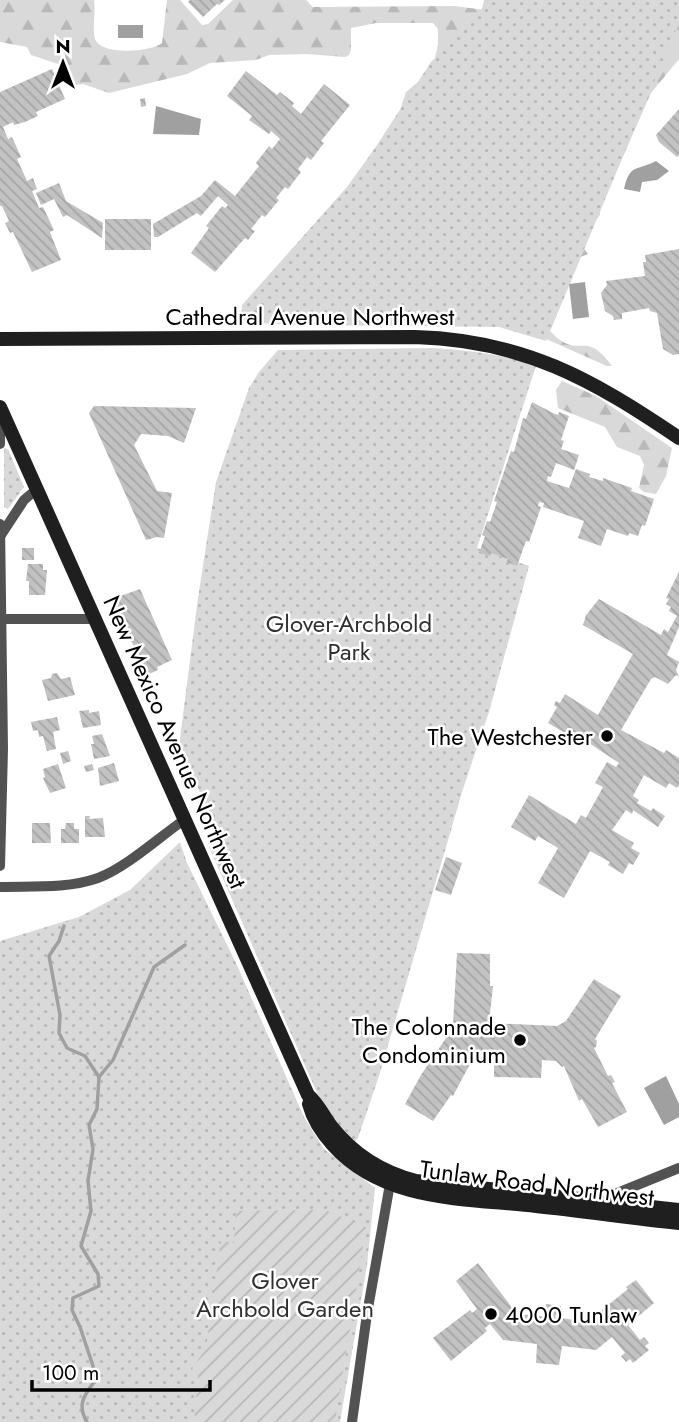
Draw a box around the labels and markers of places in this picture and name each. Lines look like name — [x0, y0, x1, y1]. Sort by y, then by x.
place label: The Westchester — [428, 719, 594, 754]
marker: The Westchester — [599, 728, 615, 744]
place label: The Colonnade Condominium — [352, 1009, 506, 1072]
marker: The Colonnade Condominium — [512, 1032, 528, 1048]
place label: 4000 Tunlaw — [505, 1297, 638, 1332]
marker: 4000 Tunlaw — [483, 1306, 499, 1322]

